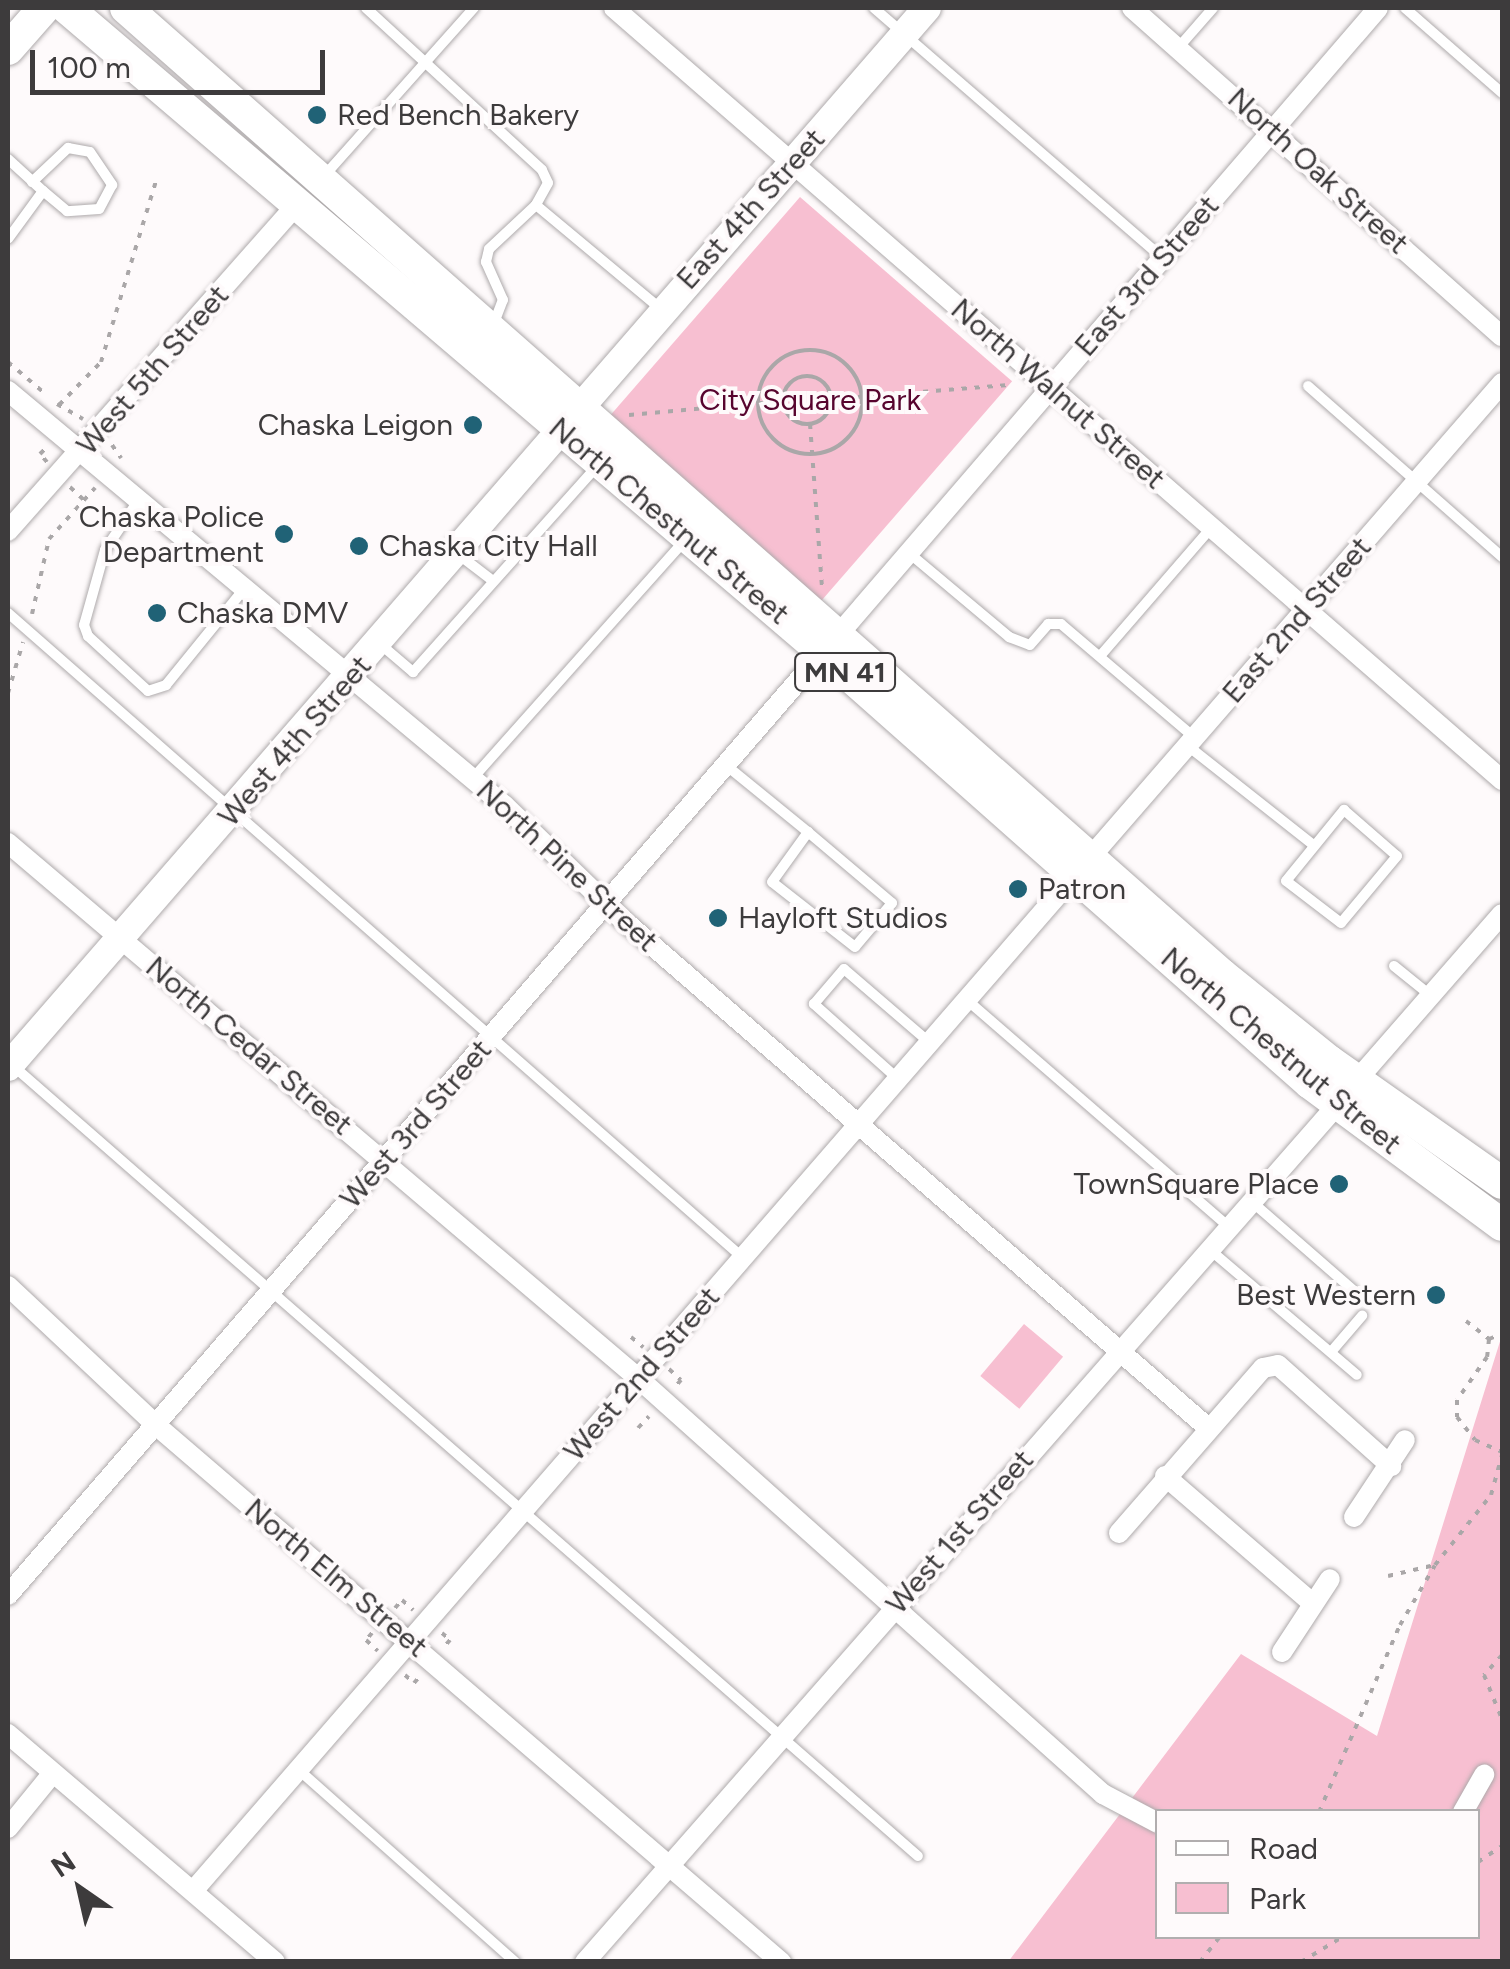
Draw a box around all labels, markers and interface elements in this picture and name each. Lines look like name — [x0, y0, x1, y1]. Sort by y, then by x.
scale bar — [35, 30, 330, 92]
text: 100 m — [47, 49, 131, 86]
street label: North Oak Street — [1220, 80, 1416, 262]
place label: Red Bench Bakery — [337, 97, 579, 133]
marker: Red Bench Bakery — [306, 104, 328, 126]
street label: East 4th Street — [669, 121, 833, 297]
street label: East 3rd Street — [1067, 188, 1227, 364]
street label: West 5th Street — [69, 278, 237, 462]
street label: North Walnut Street — [944, 291, 1172, 497]
park label: City Square Park — [699, 382, 921, 418]
place label: Chaska Leigon — [258, 407, 453, 443]
street label: North Chestnut Street — [542, 410, 796, 632]
marker: Chaska Leigon — [462, 414, 484, 436]
place label: Chaska Police Department — [79, 499, 264, 570]
marker: Chaska Police Department — [273, 523, 295, 545]
place label: Chaska City Hall — [379, 528, 598, 564]
street label: East 2nd Street — [1215, 530, 1379, 710]
marker: Chaska City Hall — [348, 535, 370, 557]
place label: Chaska DMV — [177, 595, 348, 631]
marker: Chaska DMV — [146, 602, 168, 624]
street label: West 4th Street — [211, 648, 379, 834]
road number: MN 41 — [792, 649, 898, 695]
street label: North Pine Street — [469, 773, 665, 959]
place label: Patron — [1038, 871, 1126, 907]
marker: Patron — [1007, 878, 1029, 900]
place label: Hayloft Studios — [738, 900, 948, 936]
marker: Hayloft Studios — [707, 907, 729, 929]
street label: North Chestnut Street — [1154, 940, 1408, 1162]
street label: North Cedar Street — [138, 949, 360, 1143]
street label: West 3rd Street — [333, 1032, 499, 1216]
place label: TownSquare Place — [1073, 1166, 1319, 1202]
marker: TownSquare Place — [1328, 1173, 1350, 1195]
place label: Best Western — [1236, 1277, 1416, 1313]
street label: West 2nd Street — [557, 1279, 727, 1469]
marker: Best Western — [1425, 1284, 1447, 1306]
street label: West 1st Street — [879, 1443, 1041, 1621]
street label: North Elm Street — [237, 1491, 435, 1665]
legend — [1155, 1809, 1480, 1939]
text: Road — [1249, 1830, 1318, 1867]
north arrow — [30, 1839, 130, 1939]
text: N — [45, 1844, 82, 1884]
text: Park — [1249, 1880, 1306, 1917]

